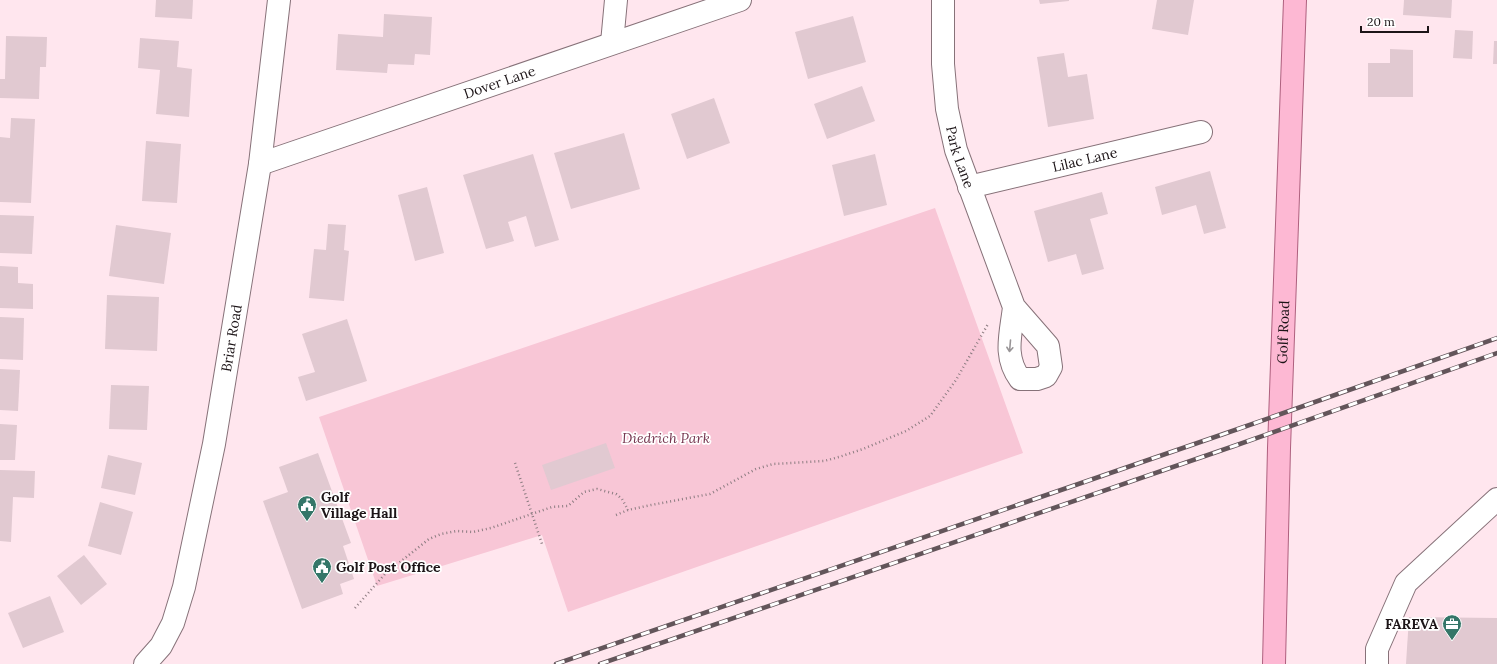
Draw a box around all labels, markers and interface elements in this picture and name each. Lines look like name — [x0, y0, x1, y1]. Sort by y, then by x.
scale bar — [1361, 8, 1428, 34]
text: 20 m — [1367, 14, 1395, 29]
street label: Dover Lane — [461, 61, 538, 103]
street label: Park Lane — [942, 124, 978, 191]
street label: Lilac Lane — [1051, 143, 1119, 176]
street label: Golf Road — [1273, 300, 1293, 364]
street label: Briar Road — [217, 303, 246, 373]
one-way arrow — [1006, 339, 1013, 352]
park label: Diedrich Park — [622, 429, 710, 447]
place label: Golf Village Hall — [321, 488, 398, 522]
public building icon: Golf Village Hall — [296, 494, 318, 522]
public building icon: Golf Post Office — [311, 556, 333, 584]
place label: Golf Post Office — [336, 558, 441, 576]
office icon: FAREVA — [1441, 613, 1463, 641]
place label: FAREVA — [1385, 615, 1439, 633]

